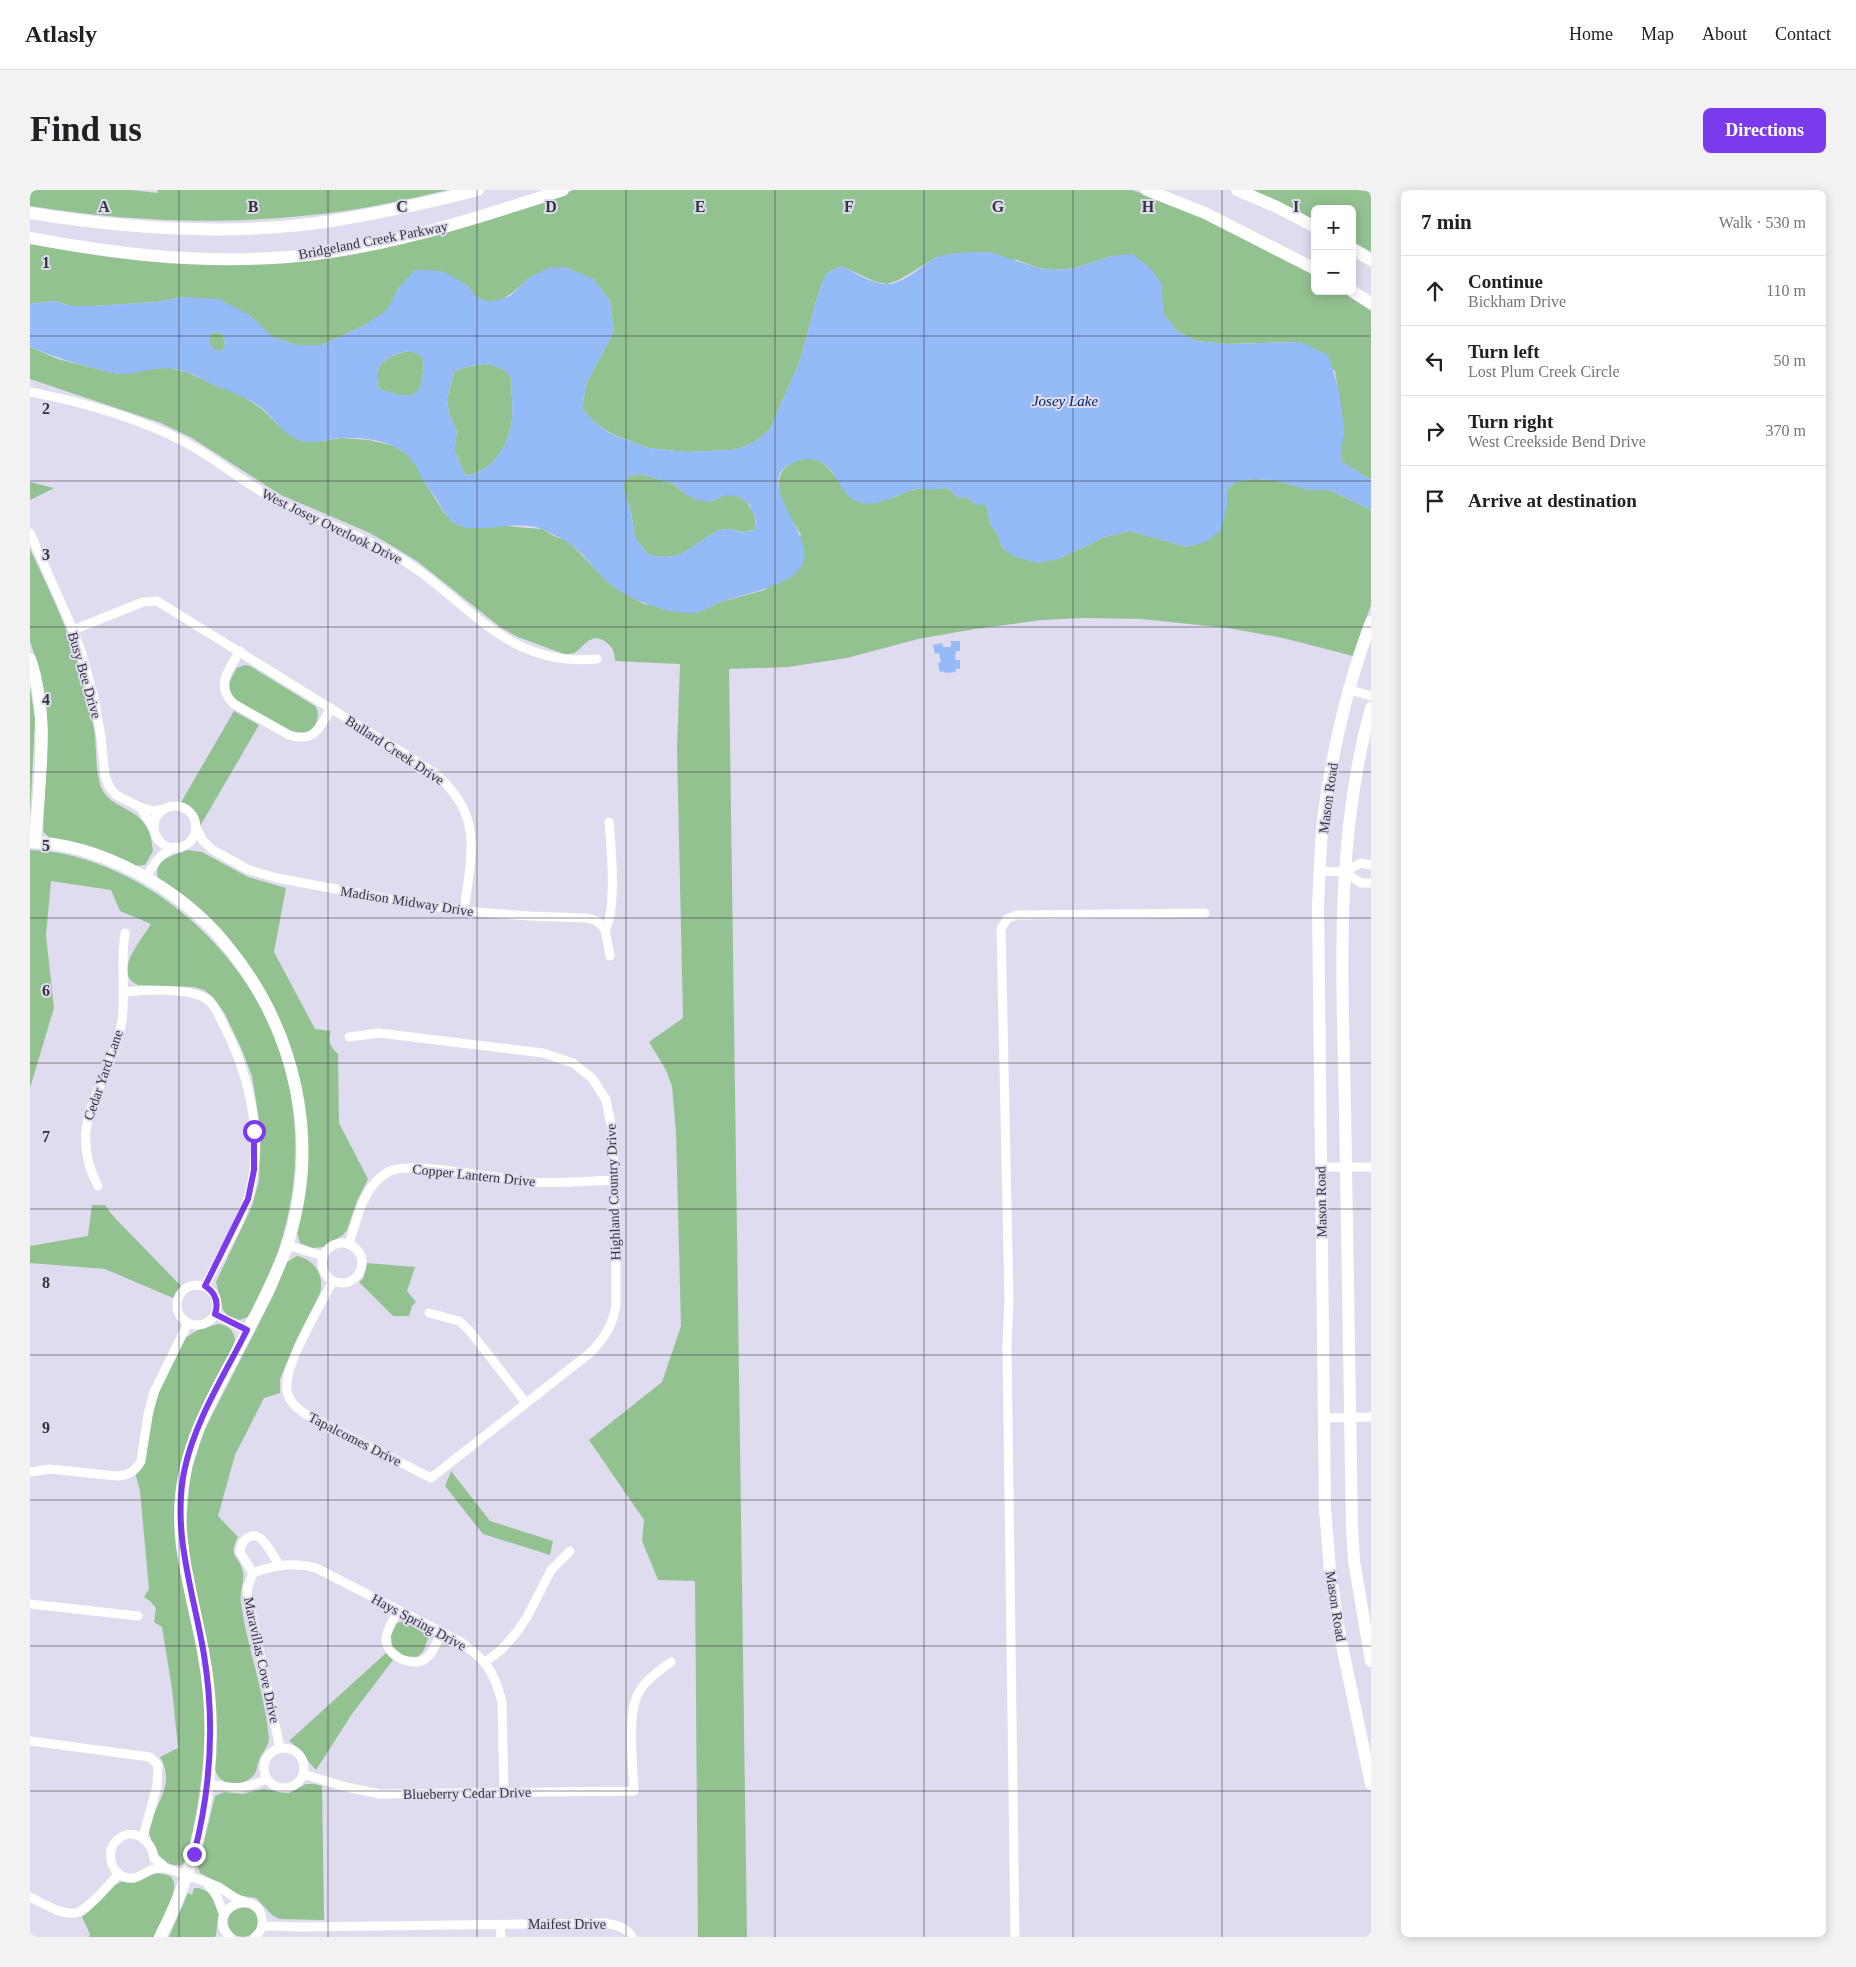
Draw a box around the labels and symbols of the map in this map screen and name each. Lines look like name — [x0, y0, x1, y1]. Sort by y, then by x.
text: A — [98, 198, 110, 215]
text: B — [248, 198, 259, 215]
text: C — [396, 198, 408, 215]
text: D — [545, 198, 557, 215]
text: E — [695, 198, 705, 215]
text: F — [844, 198, 854, 215]
text: G — [992, 198, 1005, 215]
text: H — [1142, 198, 1155, 215]
text: I — [1293, 198, 1299, 215]
street label: Bridgeland Creek Parkway — [297, 219, 449, 262]
text: 1 — [42, 254, 50, 271]
water label: Josey Lake — [1032, 393, 1098, 409]
text: 2 — [42, 400, 50, 417]
street label: West Josey Overlook Drive — [259, 486, 404, 567]
text: 3 — [42, 546, 50, 563]
street label: Busy Bee Drive — [65, 630, 104, 720]
text: 4 — [42, 691, 50, 708]
street label: Bullard Creek Drive — [343, 713, 447, 788]
street label: Mason Road — [1316, 762, 1341, 834]
text: 5 — [42, 837, 50, 854]
street label: Madison Midway Drive — [339, 884, 475, 919]
text: 6 — [42, 982, 50, 999]
street label: Cedar Yard Lane — [81, 1028, 126, 1122]
route start — [243, 1120, 266, 1143]
street label: Highland Country Drive — [604, 1123, 623, 1261]
text: 7 — [42, 1128, 50, 1145]
street label: Copper Lantern Drive — [412, 1162, 536, 1189]
street label: Mason Road — [1313, 1166, 1330, 1238]
text: 8 — [42, 1274, 50, 1291]
street label: Tapalcomes Drive — [306, 1410, 404, 1469]
text: 9 — [42, 1419, 50, 1436]
street label: Mason Road — [1323, 1570, 1348, 1642]
street label: Hays Spring Drive — [369, 1591, 469, 1654]
street label: Maravillas Cove Drive — [241, 1596, 282, 1724]
street label: Blueberry Cedar Drive — [403, 1785, 531, 1802]
route end — [183, 1843, 206, 1866]
street label: Maifest Drive — [528, 1917, 606, 1932]

